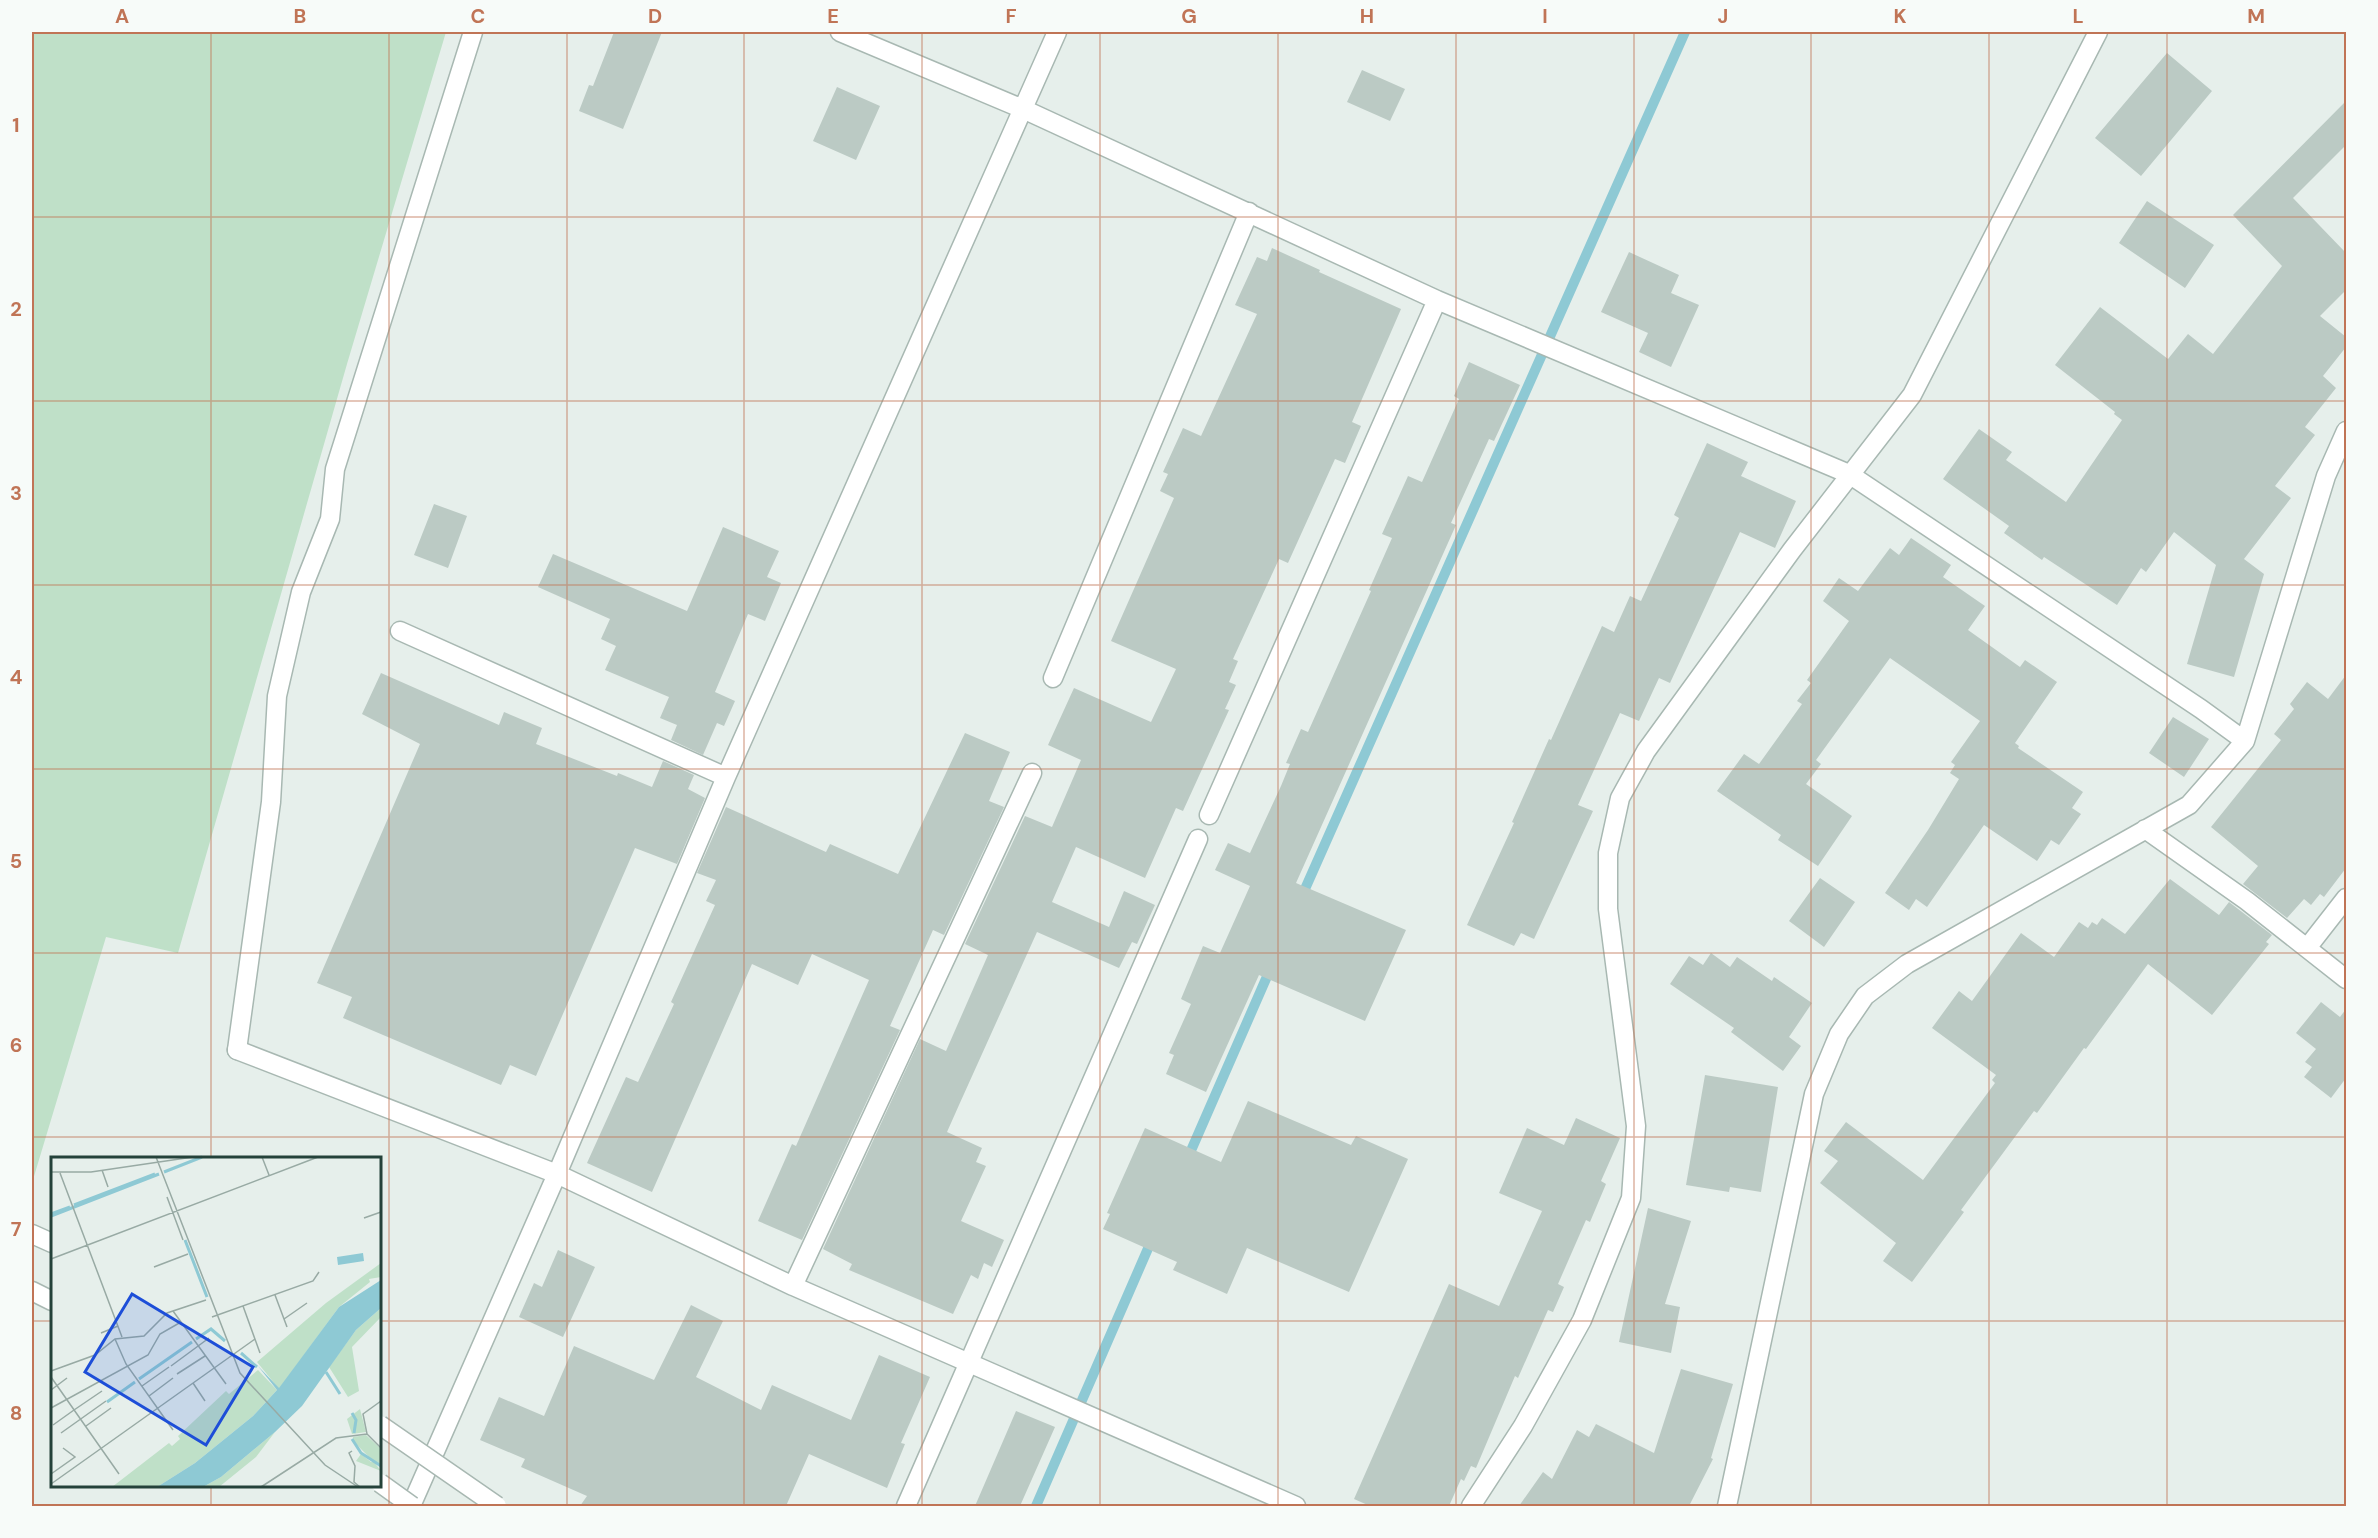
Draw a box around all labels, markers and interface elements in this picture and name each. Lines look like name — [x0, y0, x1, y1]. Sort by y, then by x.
text: A — [115, 3, 129, 29]
text: B — [294, 3, 306, 29]
text: C — [471, 3, 485, 29]
text: D — [648, 3, 662, 29]
text: E — [827, 3, 839, 29]
text: F — [1005, 3, 1017, 29]
text: G — [1181, 3, 1197, 29]
text: H — [1360, 3, 1374, 29]
text: I — [1542, 3, 1548, 29]
text: J — [1718, 3, 1728, 29]
text: K — [1893, 3, 1907, 29]
text: L — [2072, 3, 2084, 29]
text: M — [2247, 3, 2265, 29]
text: 1 — [12, 112, 20, 138]
text: 2 — [10, 296, 22, 322]
text: 3 — [10, 480, 22, 506]
text: 4 — [10, 664, 23, 690]
text: 5 — [10, 848, 22, 874]
text: 6 — [10, 1032, 22, 1058]
inset map — [51, 1157, 381, 1487]
text: 7 — [11, 1216, 22, 1242]
text: 8 — [10, 1400, 22, 1426]

